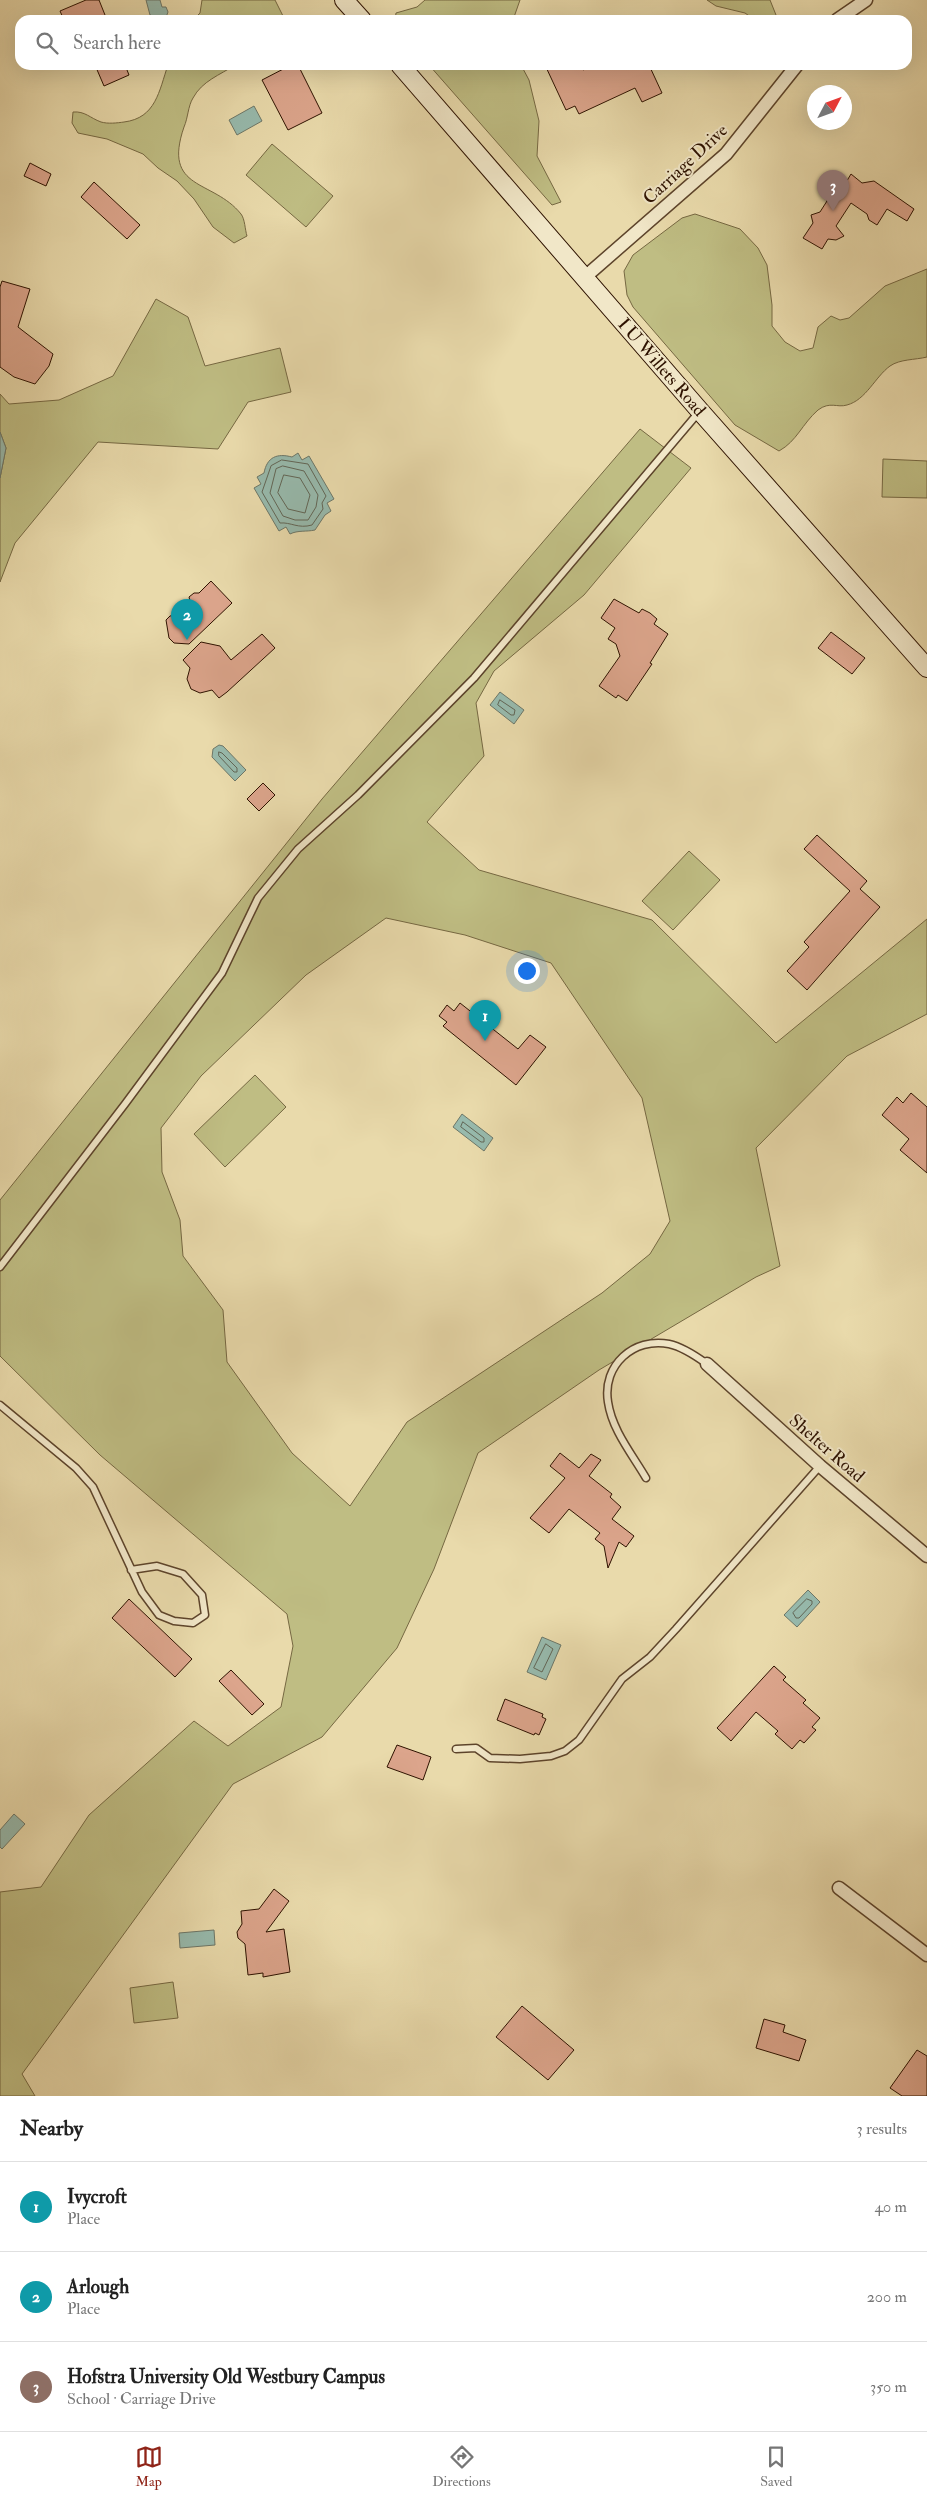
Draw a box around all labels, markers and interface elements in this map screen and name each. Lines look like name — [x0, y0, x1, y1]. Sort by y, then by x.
search box — [15, 15, 912, 70]
icon: search — [33, 29, 61, 57]
text: Search here — [73, 31, 161, 55]
north arrow — [807, 85, 852, 130]
street label: Carriage Drive — [638, 119, 733, 209]
pin: 3 — [817, 170, 849, 211]
street label: I U Willets Road — [613, 313, 711, 421]
pin: 2 — [171, 599, 203, 640]
your location — [514, 958, 540, 984]
pin: 1 — [469, 1000, 501, 1041]
street label: Shelter Road — [784, 1409, 869, 1488]
text: Nearby — [20, 2115, 83, 2142]
text: 3 results — [856, 2119, 907, 2139]
text: Ivycroft — [67, 2185, 127, 2209]
text: 1 — [33, 2197, 39, 2217]
text: 40 m — [874, 2197, 907, 2217]
text: Place — [67, 2209, 100, 2229]
text: Arlough — [67, 2275, 129, 2299]
text: 2 — [32, 2287, 40, 2307]
text: 200 m — [867, 2287, 907, 2307]
text: Place — [67, 2299, 100, 2319]
text: Hofstra University Old Westbury Campus — [67, 2365, 385, 2389]
text: 3 — [33, 2377, 39, 2397]
text: 350 m — [870, 2377, 907, 2397]
text: School · Carriage Drive — [67, 2389, 216, 2409]
tab: Map — [135, 2443, 163, 2490]
tab: Directions — [432, 2443, 491, 2490]
tab: Saved — [760, 2443, 792, 2490]

